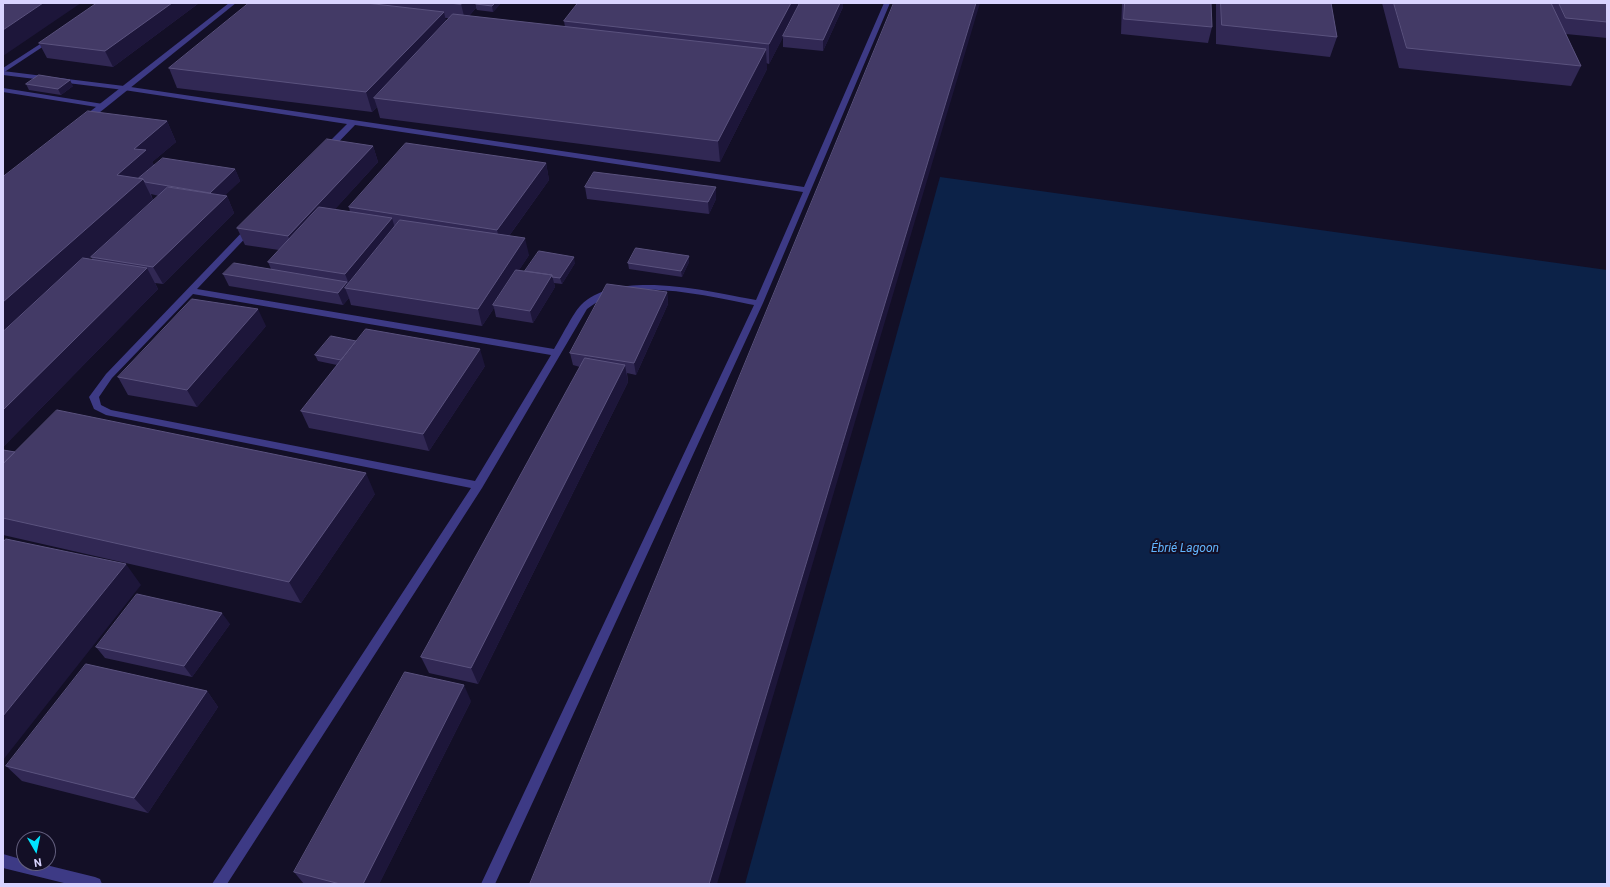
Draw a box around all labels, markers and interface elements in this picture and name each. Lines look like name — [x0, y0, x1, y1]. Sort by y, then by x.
water label: Ébrié Lagoon — [1151, 542, 1219, 556]
north arrow — [16, 831, 56, 871]
text: N — [33, 855, 43, 869]

